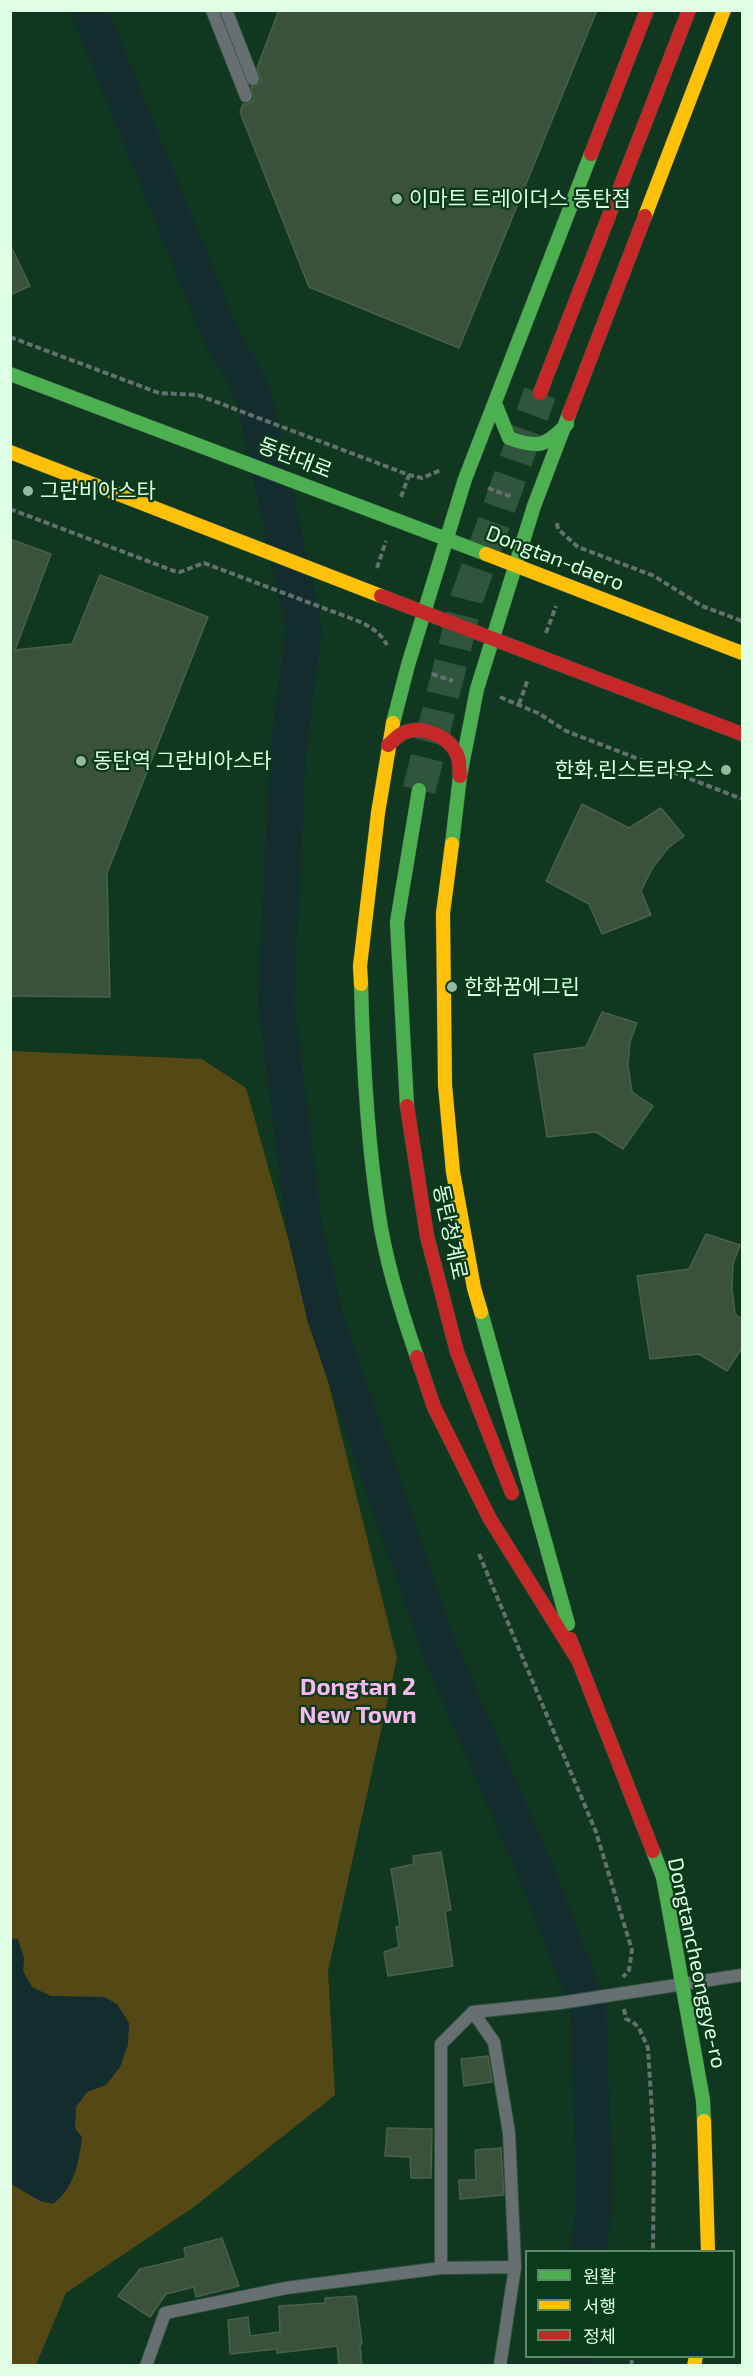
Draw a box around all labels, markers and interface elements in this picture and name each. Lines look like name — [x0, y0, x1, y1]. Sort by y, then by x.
place label: 이마트 트레이더스 동탄점 — [409, 186, 631, 212]
marker: 이마트 트레이더스 동탄점 — [390, 192, 404, 206]
street label: 동탄대로 — [254, 432, 336, 484]
place label: 그란비아스타 — [40, 478, 156, 504]
marker: 그란비아스타 — [21, 484, 35, 498]
street label: Dongtan-daero — [482, 520, 628, 596]
place label: 동탄역 그란비아스타 — [93, 748, 272, 774]
marker: 동탄역 그란비아스타 — [74, 754, 88, 768]
place label: 한화.린스트라우스 — [555, 757, 714, 783]
marker: 한화.린스트라우스 — [719, 763, 733, 777]
place label: 한화꿈에그린 — [464, 974, 580, 1000]
marker: 한화꿈에그린 — [445, 980, 459, 994]
street label: 동탄청계로 — [428, 1182, 472, 1282]
district label: Dongtan 2 New Town — [299, 1673, 417, 1729]
street label: Dongtancheonggye-ro — [662, 1855, 732, 2071]
legend — [525, 2250, 735, 2358]
text: 원활 — [583, 2265, 616, 2287]
text: 서행 — [583, 2295, 616, 2317]
text: 정체 — [583, 2325, 616, 2347]

